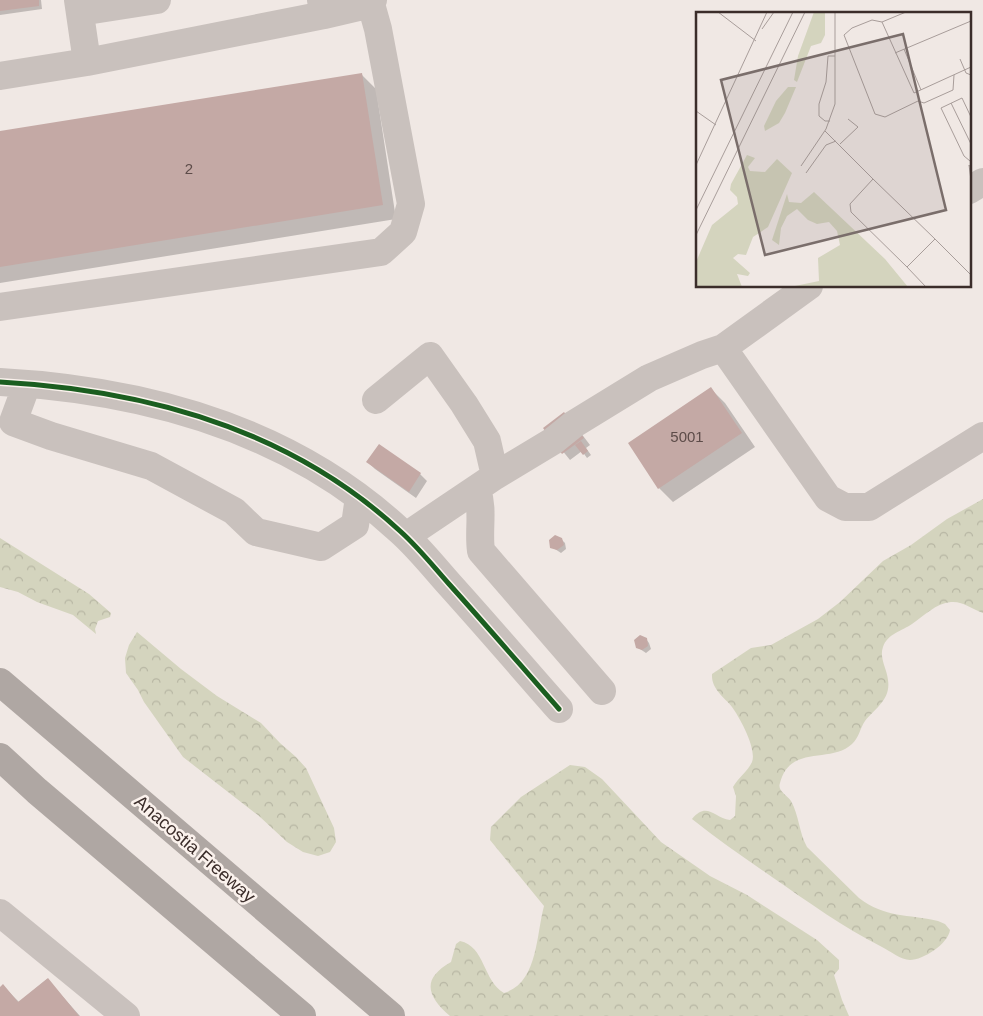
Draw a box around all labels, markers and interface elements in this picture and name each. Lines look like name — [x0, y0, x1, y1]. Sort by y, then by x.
inset map — [696, 12, 970, 288]
house number: 2 — [185, 160, 193, 177]
house number: 5001 — [670, 428, 704, 445]
street label: Anacostia Freeway — [131, 791, 259, 907]

